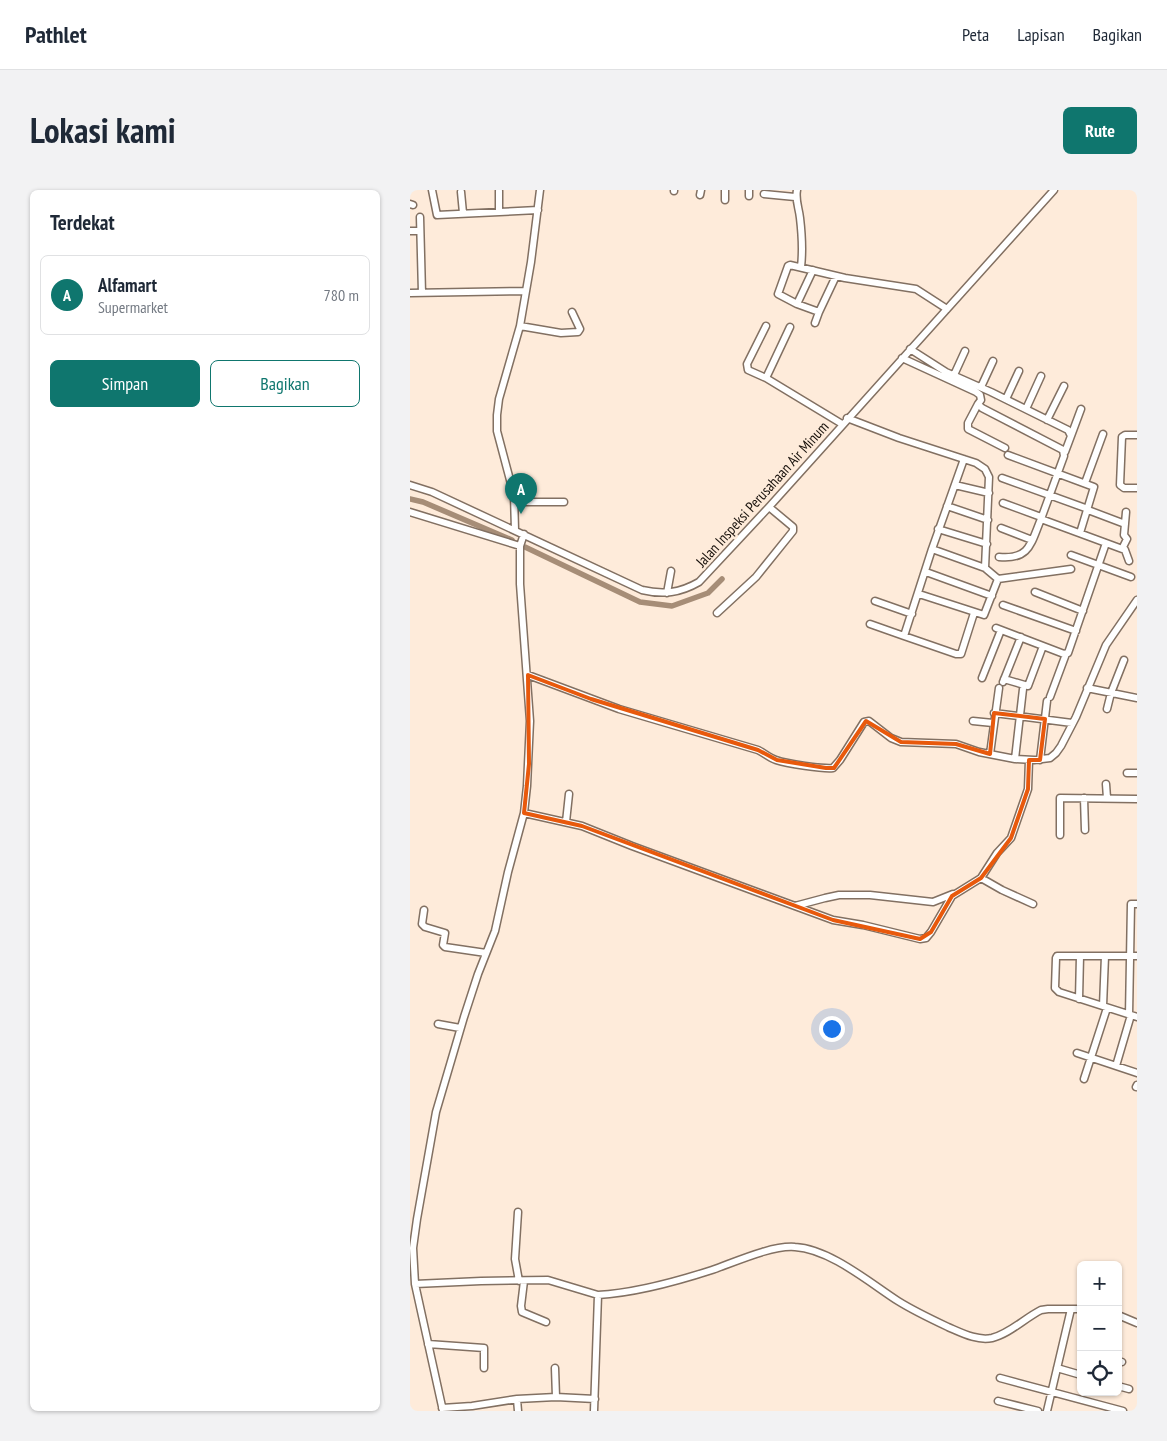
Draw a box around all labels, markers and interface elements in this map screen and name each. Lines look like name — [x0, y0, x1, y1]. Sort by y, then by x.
text: Pathlet — [25, 19, 87, 50]
text: Peta — [962, 23, 989, 46]
text: Lapisan — [1017, 23, 1065, 46]
text: Bagikan — [1093, 23, 1142, 46]
text: Lokasi kami — [30, 107, 176, 153]
button: Rute — [1063, 107, 1137, 154]
text: Terdekat — [50, 209, 115, 236]
text: Alfamart — [98, 273, 157, 297]
text: A — [63, 285, 71, 305]
text: 780 m — [324, 285, 359, 305]
text: Supermarket — [98, 297, 168, 317]
button: Simpan — [50, 360, 200, 407]
button: Bagikan — [210, 360, 360, 407]
street label: Jalan Inspeksi Perusahaan Air Minum — [691, 417, 832, 572]
pin: A — [505, 473, 537, 514]
your location — [819, 1016, 845, 1042]
map controls — [1077, 1261, 1122, 1396]
button: + — [1077, 1261, 1122, 1306]
button: − — [1077, 1306, 1122, 1351]
button: locate — [1077, 1351, 1122, 1396]

